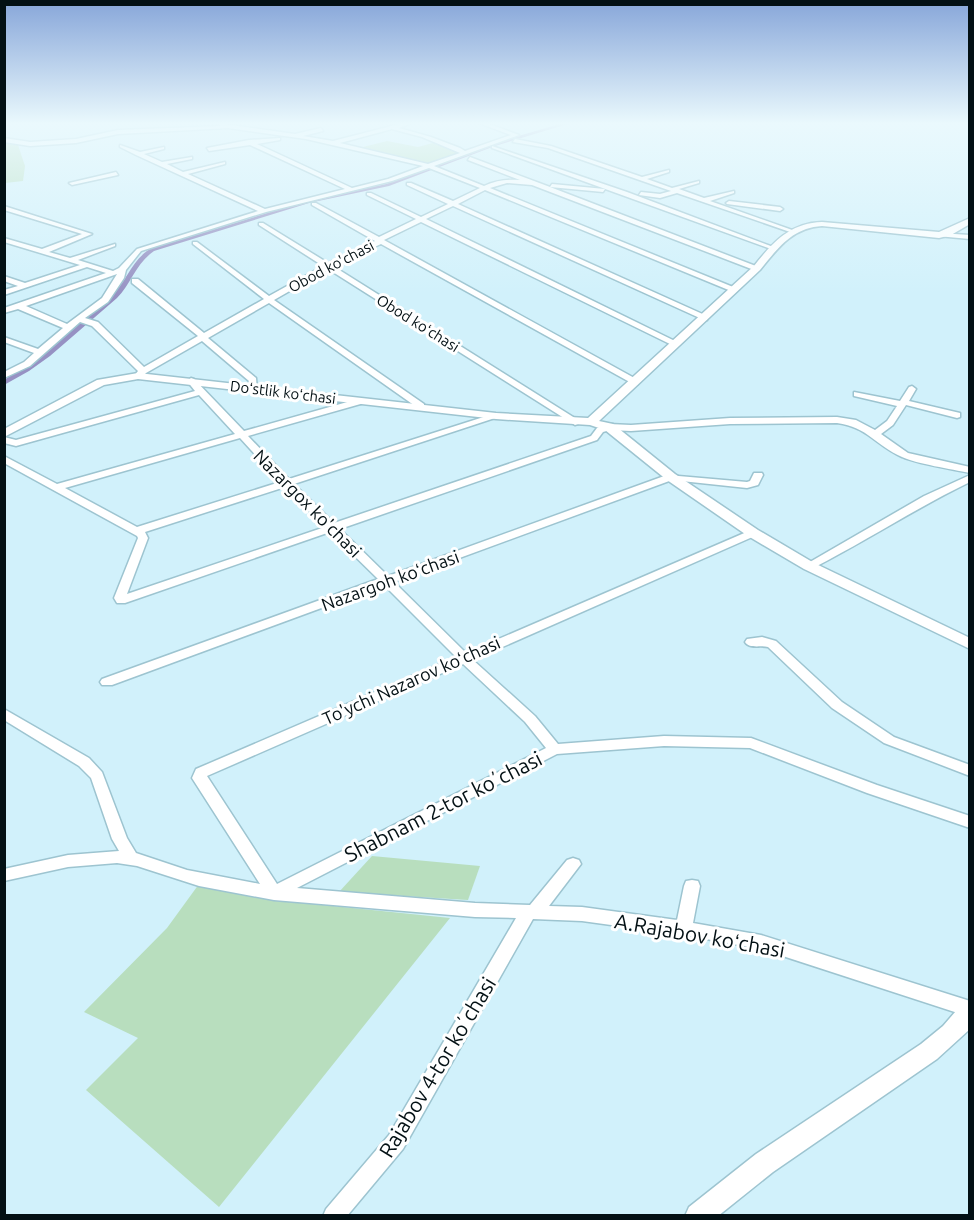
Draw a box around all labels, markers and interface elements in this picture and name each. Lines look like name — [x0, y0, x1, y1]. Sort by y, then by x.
street label: Obod ko'chasi — [285, 236, 377, 296]
street label: Obod koʻchasi — [374, 291, 462, 355]
street label: Doʻstlik koʻchasi — [229, 377, 337, 407]
street label: Nazargox ko'chasi — [250, 445, 366, 561]
street label: Nazargoh koʻchasi — [318, 546, 462, 614]
street label: To'ychi Nazarov koʻchasi — [319, 632, 503, 728]
street label: Shabnam 2-tor koʼchasi — [340, 746, 546, 866]
street label: A.Rajabov koʻchasi — [613, 908, 787, 962]
street label: Rajabov 4-tor koʼchasi — [374, 973, 500, 1161]

